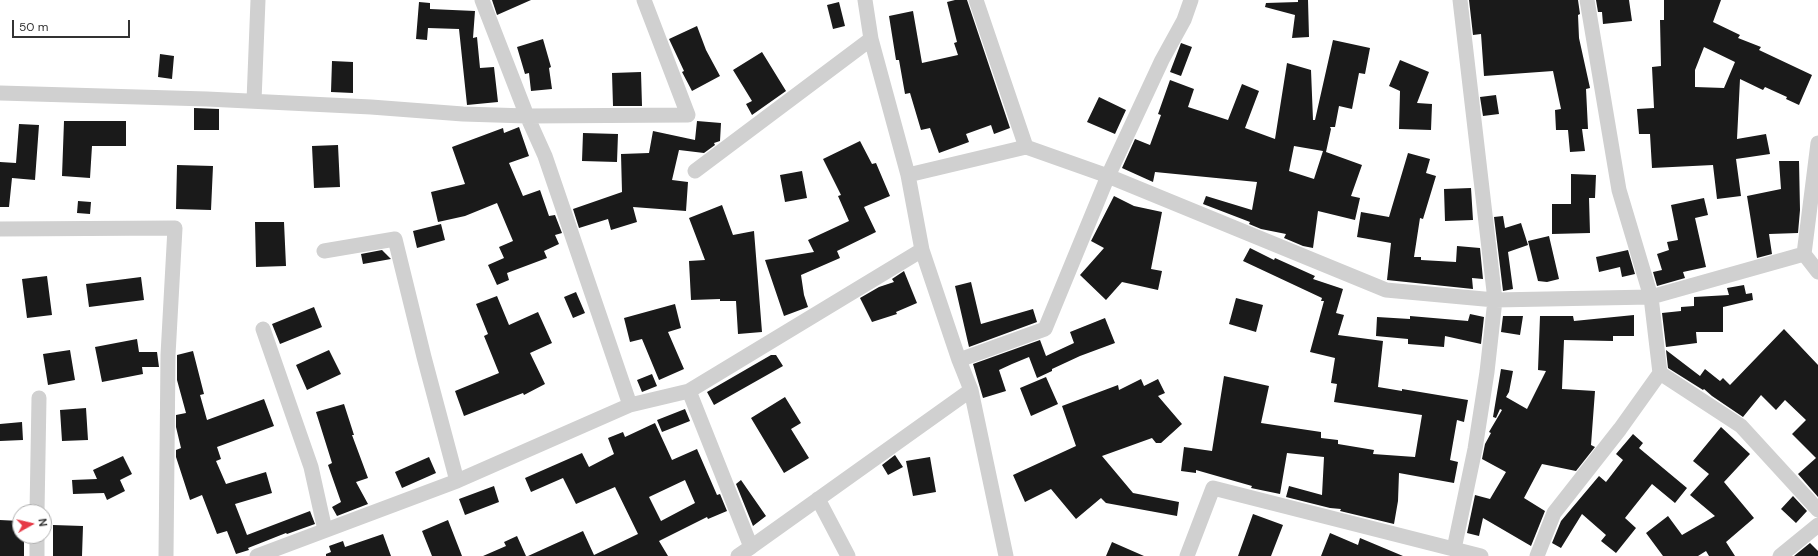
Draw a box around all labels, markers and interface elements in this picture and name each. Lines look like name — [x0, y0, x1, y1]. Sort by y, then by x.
scale bar — [14, 12, 132, 38]
text: 50 m — [19, 19, 48, 35]
north arrow — [12, 504, 52, 544]
text: N — [35, 518, 50, 527]

